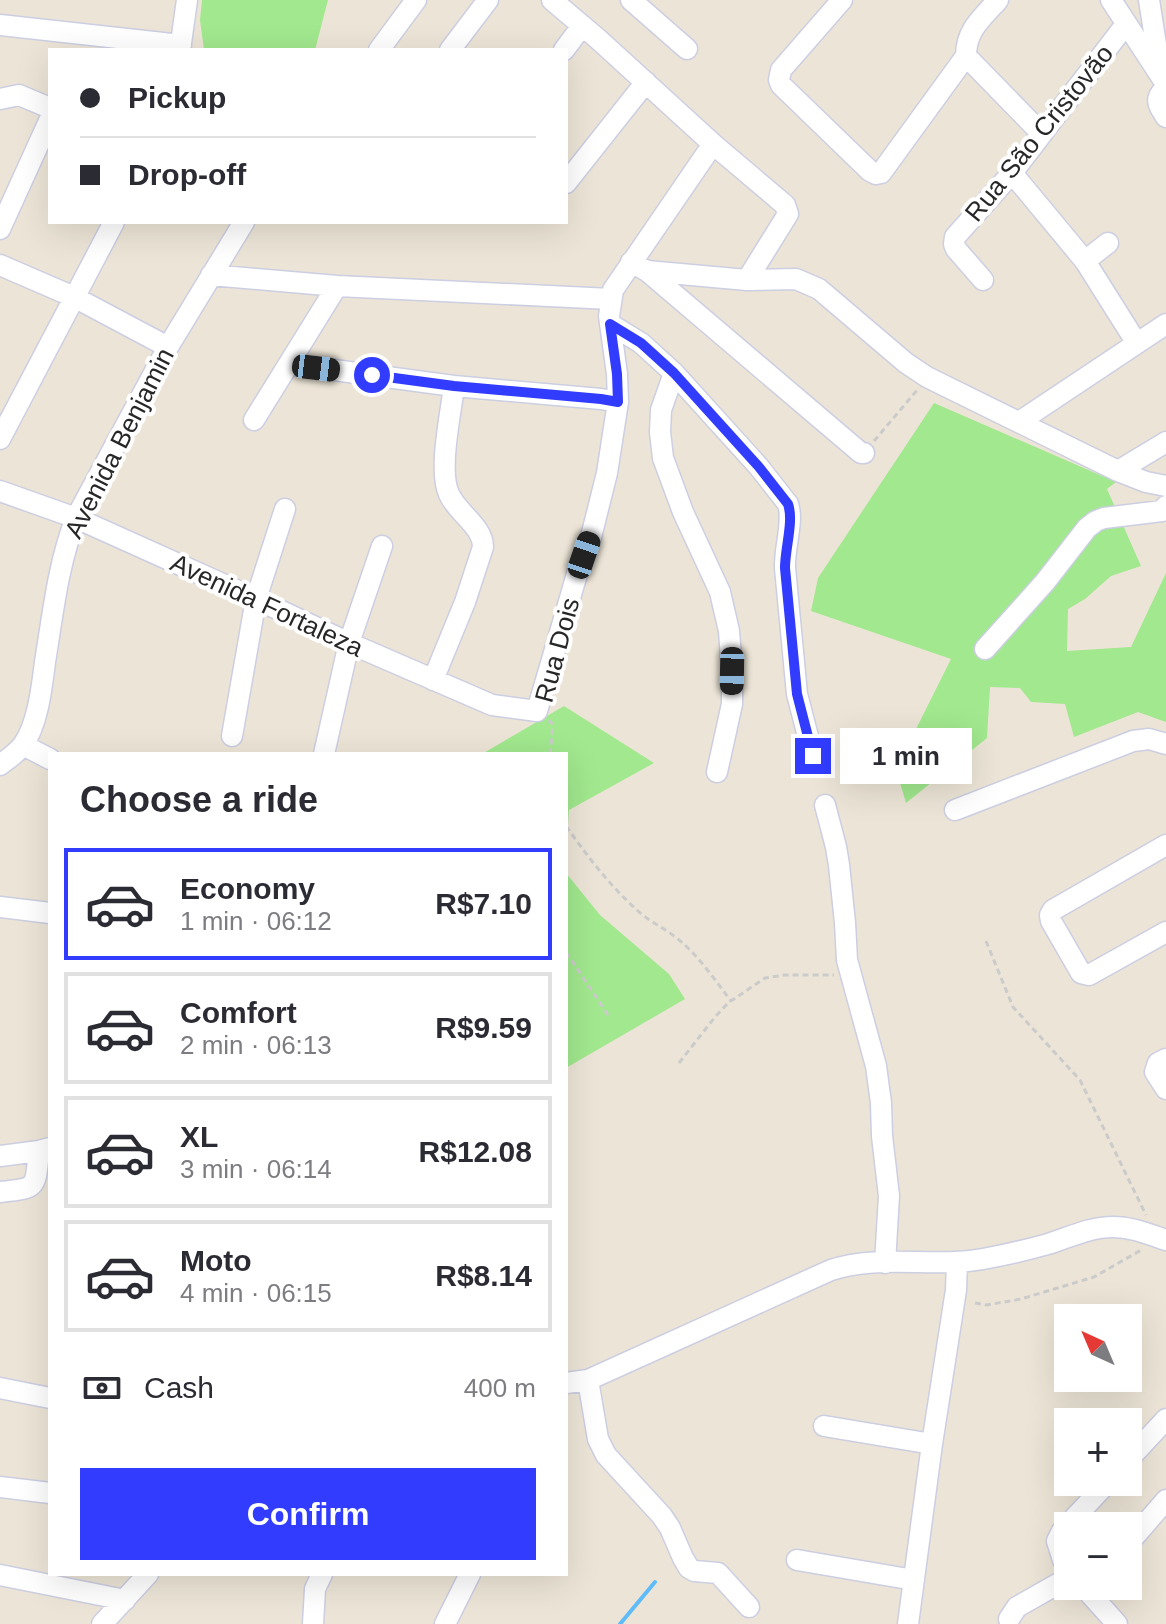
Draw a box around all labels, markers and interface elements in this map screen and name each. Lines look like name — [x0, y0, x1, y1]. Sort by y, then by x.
street label: Rua São Cristovão — [959, 39, 1119, 227]
text: Pickup — [128, 81, 226, 114]
text: Drop-off — [128, 158, 246, 191]
street label: Avenida Benjamin — [58, 343, 180, 543]
car — [291, 353, 341, 383]
route start — [354, 357, 390, 393]
car — [565, 528, 603, 582]
street label: Avenida Fortaleza — [166, 547, 369, 663]
street label: Rua Dois — [529, 594, 585, 706]
car — [720, 647, 744, 695]
callout: 1 min — [841, 728, 973, 784]
route end — [795, 738, 831, 774]
text: 1 min — [872, 741, 940, 771]
text: Choose a ride — [80, 779, 318, 820]
icon: car — [84, 868, 156, 940]
text: Economy — [180, 872, 315, 905]
text: R$7.10 — [435, 887, 532, 920]
text: 1 min · 06:12 — [180, 906, 332, 936]
icon: car — [84, 992, 156, 1064]
text: Comfort — [180, 996, 297, 1029]
text: R$9.59 — [435, 1011, 532, 1044]
text: 2 min · 06:13 — [180, 1030, 332, 1060]
icon: car — [84, 1116, 156, 1188]
text: XL — [180, 1120, 218, 1153]
text: R$12.08 — [419, 1135, 532, 1168]
text: 3 min · 06:14 — [180, 1154, 332, 1184]
icon: car — [84, 1240, 156, 1312]
text: Moto — [180, 1244, 252, 1277]
text: R$8.14 — [435, 1259, 532, 1292]
text: 4 min · 06:15 — [180, 1278, 332, 1308]
north arrow — [1054, 1304, 1142, 1392]
map controls — [1054, 1304, 1142, 1600]
icon: cash — [80, 1366, 124, 1410]
text: Cash — [144, 1371, 214, 1404]
text: 400 m — [464, 1373, 536, 1403]
button: + — [1054, 1408, 1142, 1496]
button: Confirm — [80, 1468, 536, 1560]
button: − — [1054, 1512, 1142, 1600]

